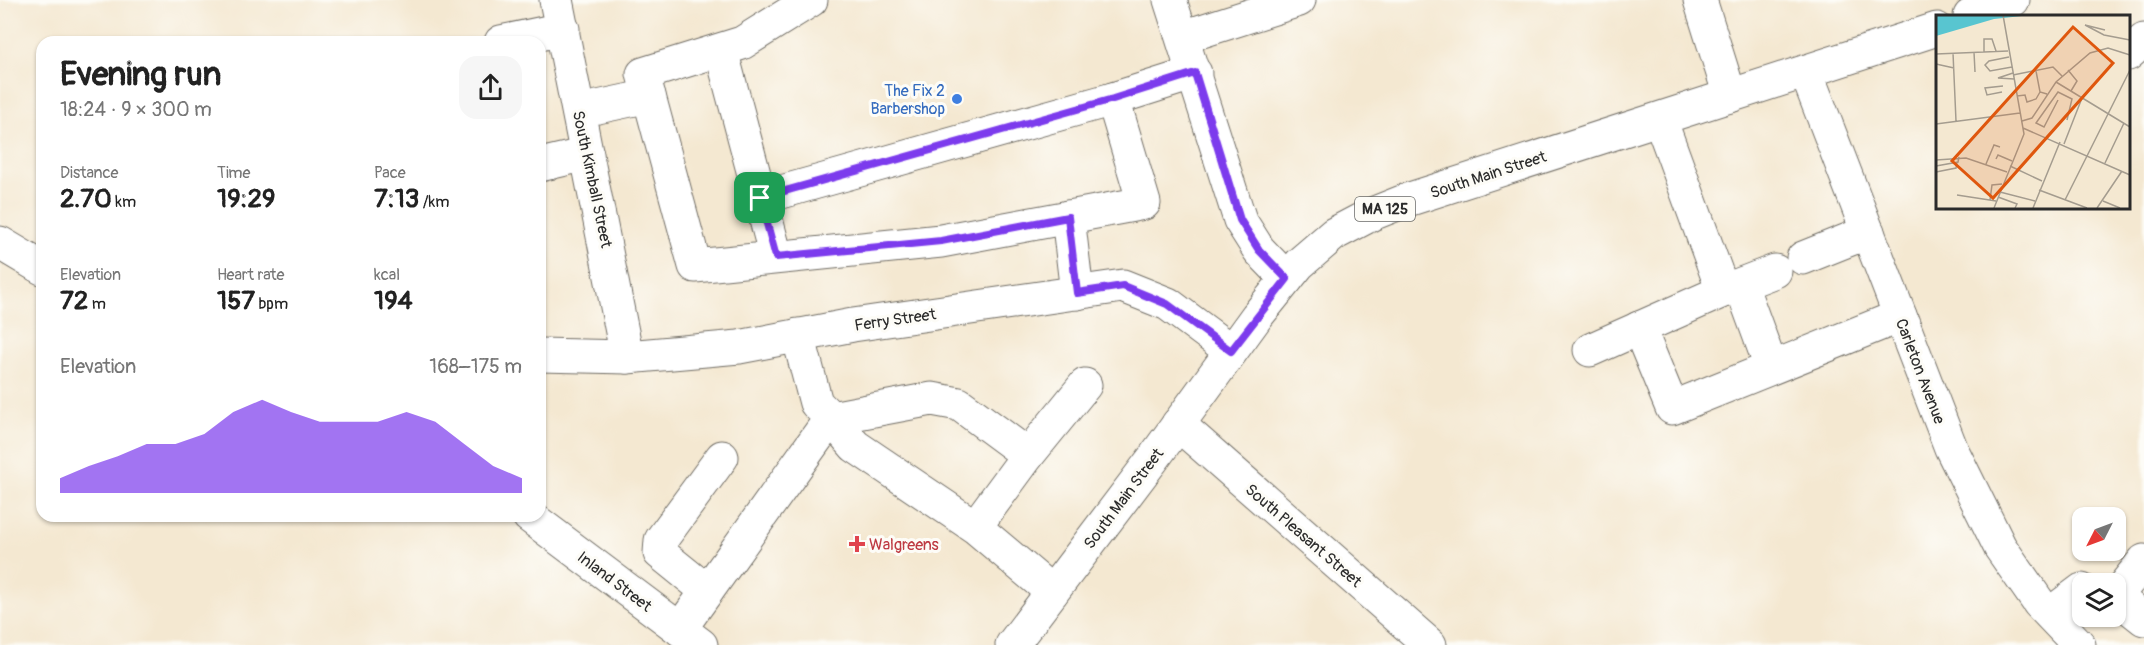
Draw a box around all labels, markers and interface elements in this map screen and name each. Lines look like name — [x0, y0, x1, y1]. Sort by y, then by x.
inset map — [1936, 15, 2129, 208]
text: Evening run — [60, 54, 221, 95]
button: share — [459, 56, 522, 119]
place label: The Fix 2 Barbershop — [870, 81, 945, 119]
marker: The Fix 2 Barbershop — [950, 92, 964, 106]
text: 18:24 · 9 × 300 m — [60, 97, 212, 122]
street label: South Kimball Street — [568, 109, 616, 250]
street label: South Main Street — [1428, 147, 1549, 203]
text: Distance — [60, 163, 119, 183]
text: Time — [217, 163, 250, 183]
text: Pace — [374, 163, 406, 183]
pin — [734, 172, 785, 223]
icon: arrive — [743, 181, 776, 214]
text: 2.70 — [60, 183, 112, 215]
text: 19:29 — [217, 183, 275, 215]
text: 7:13 — [374, 183, 419, 215]
text: km — [112, 192, 136, 212]
text: /km — [419, 192, 449, 212]
road number: MA 125 — [1355, 197, 1415, 221]
text: Elevation — [60, 265, 121, 285]
text: Heart rate — [217, 265, 284, 285]
text: kcal — [374, 265, 400, 285]
text: 72 — [60, 285, 88, 317]
text: 157 — [217, 285, 255, 317]
text: 194 — [374, 285, 413, 317]
text: m — [88, 294, 106, 314]
text: bpm — [255, 294, 288, 314]
street label: Ferry Street — [853, 304, 938, 336]
street label: Carleton Avenue — [1891, 316, 1949, 427]
text: Elevation — [60, 354, 136, 379]
text: 168–175 m — [429, 354, 522, 379]
street label: South Main Street — [1079, 444, 1169, 553]
street label: South Pleasant Street — [1241, 480, 1366, 592]
north arrow — [2072, 507, 2126, 561]
map controls — [2072, 507, 2126, 627]
place label: Walgreens — [869, 535, 939, 555]
marker: Walgreens — [850, 537, 864, 551]
street label: Inland Street — [573, 547, 656, 617]
button: layers — [2072, 573, 2126, 627]

